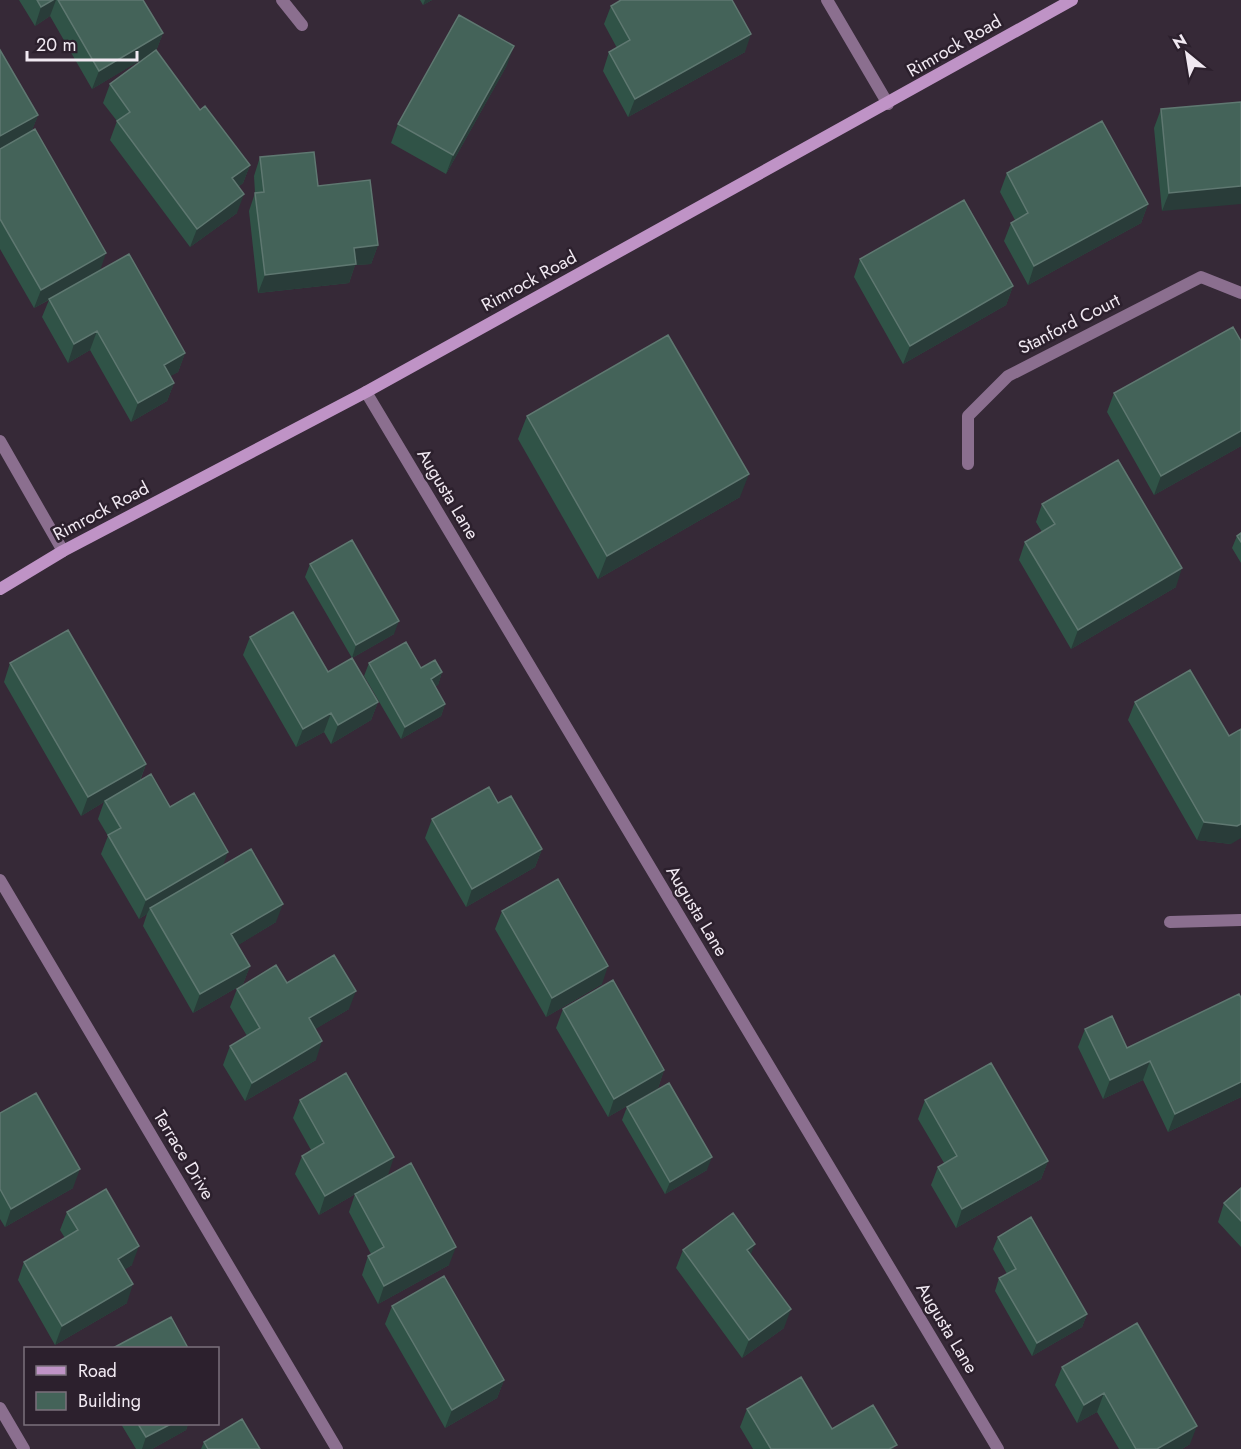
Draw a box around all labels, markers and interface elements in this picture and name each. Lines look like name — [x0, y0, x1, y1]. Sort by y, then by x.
street label: Rimrock Road — [902, 8, 1006, 84]
scale bar — [27, 24, 136, 62]
north arrow — [1157, 24, 1217, 84]
text: N — [1168, 28, 1191, 55]
text: 20 m — [36, 32, 76, 58]
street label: Rimrock Road — [477, 244, 581, 318]
street label: Stanford Court — [1014, 287, 1125, 361]
street label: Augusta Lane — [411, 444, 485, 544]
street label: Rimrock Road — [48, 475, 154, 547]
street label: Augusta Lane — [660, 861, 734, 961]
street label: Terrace Drive — [147, 1105, 221, 1205]
street label: Augusta Lane — [910, 1278, 984, 1378]
legend — [24, 1347, 219, 1425]
text: Road — [78, 1358, 117, 1384]
text: Building — [78, 1388, 141, 1414]

